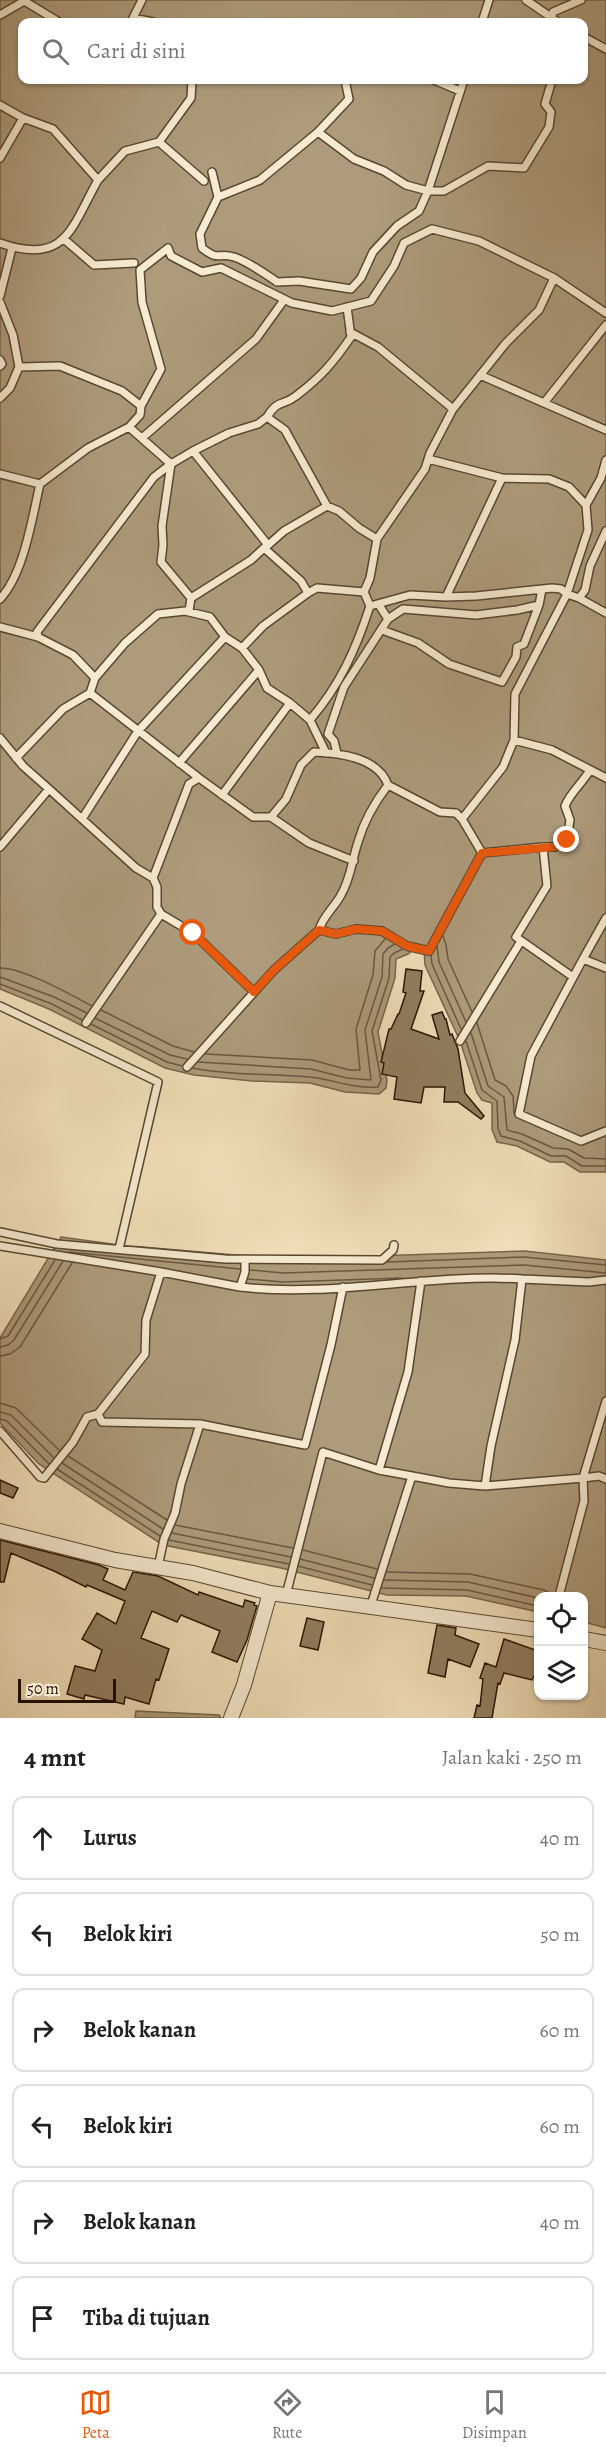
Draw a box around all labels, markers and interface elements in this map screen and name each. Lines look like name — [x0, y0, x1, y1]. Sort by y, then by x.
search box — [18, 18, 588, 84]
icon: search — [39, 35, 72, 68]
text: Cari di sini — [87, 36, 186, 66]
route end — [553, 826, 579, 852]
route start — [179, 919, 205, 945]
map controls — [534, 1592, 588, 1700]
button: locate — [534, 1592, 588, 1646]
button: layers — [534, 1646, 588, 1700]
scale bar — [18, 1676, 116, 1704]
text: 50 m — [27, 1678, 59, 1700]
text: 4 mnt — [24, 1740, 86, 1775]
text: Jalan kaki · 250 m — [442, 1744, 582, 1771]
icon: ahead — [26, 1822, 59, 1855]
text: Lurus — [83, 1823, 137, 1853]
text: 40 m — [540, 1825, 580, 1852]
icon: left — [26, 1918, 59, 1951]
text: Belok kiri — [83, 1919, 172, 1949]
text: 50 m — [540, 1921, 580, 1948]
icon: right — [26, 2014, 59, 2047]
text: Belok kanan — [83, 2015, 196, 2045]
text: 60 m — [540, 2017, 580, 2044]
icon: left — [26, 2110, 59, 2143]
text: Belok kiri — [83, 2111, 172, 2141]
text: 60 m — [540, 2113, 580, 2140]
icon: right — [26, 2206, 59, 2239]
text: Belok kanan — [83, 2207, 196, 2237]
text: 40 m — [540, 2209, 580, 2236]
icon: arrive — [26, 2302, 59, 2335]
text: Tiba di tujuan — [83, 2303, 210, 2333]
tab: Peta — [79, 2386, 112, 2444]
tab: Rute — [271, 2386, 304, 2444]
tab: Disimpan — [462, 2386, 527, 2444]

